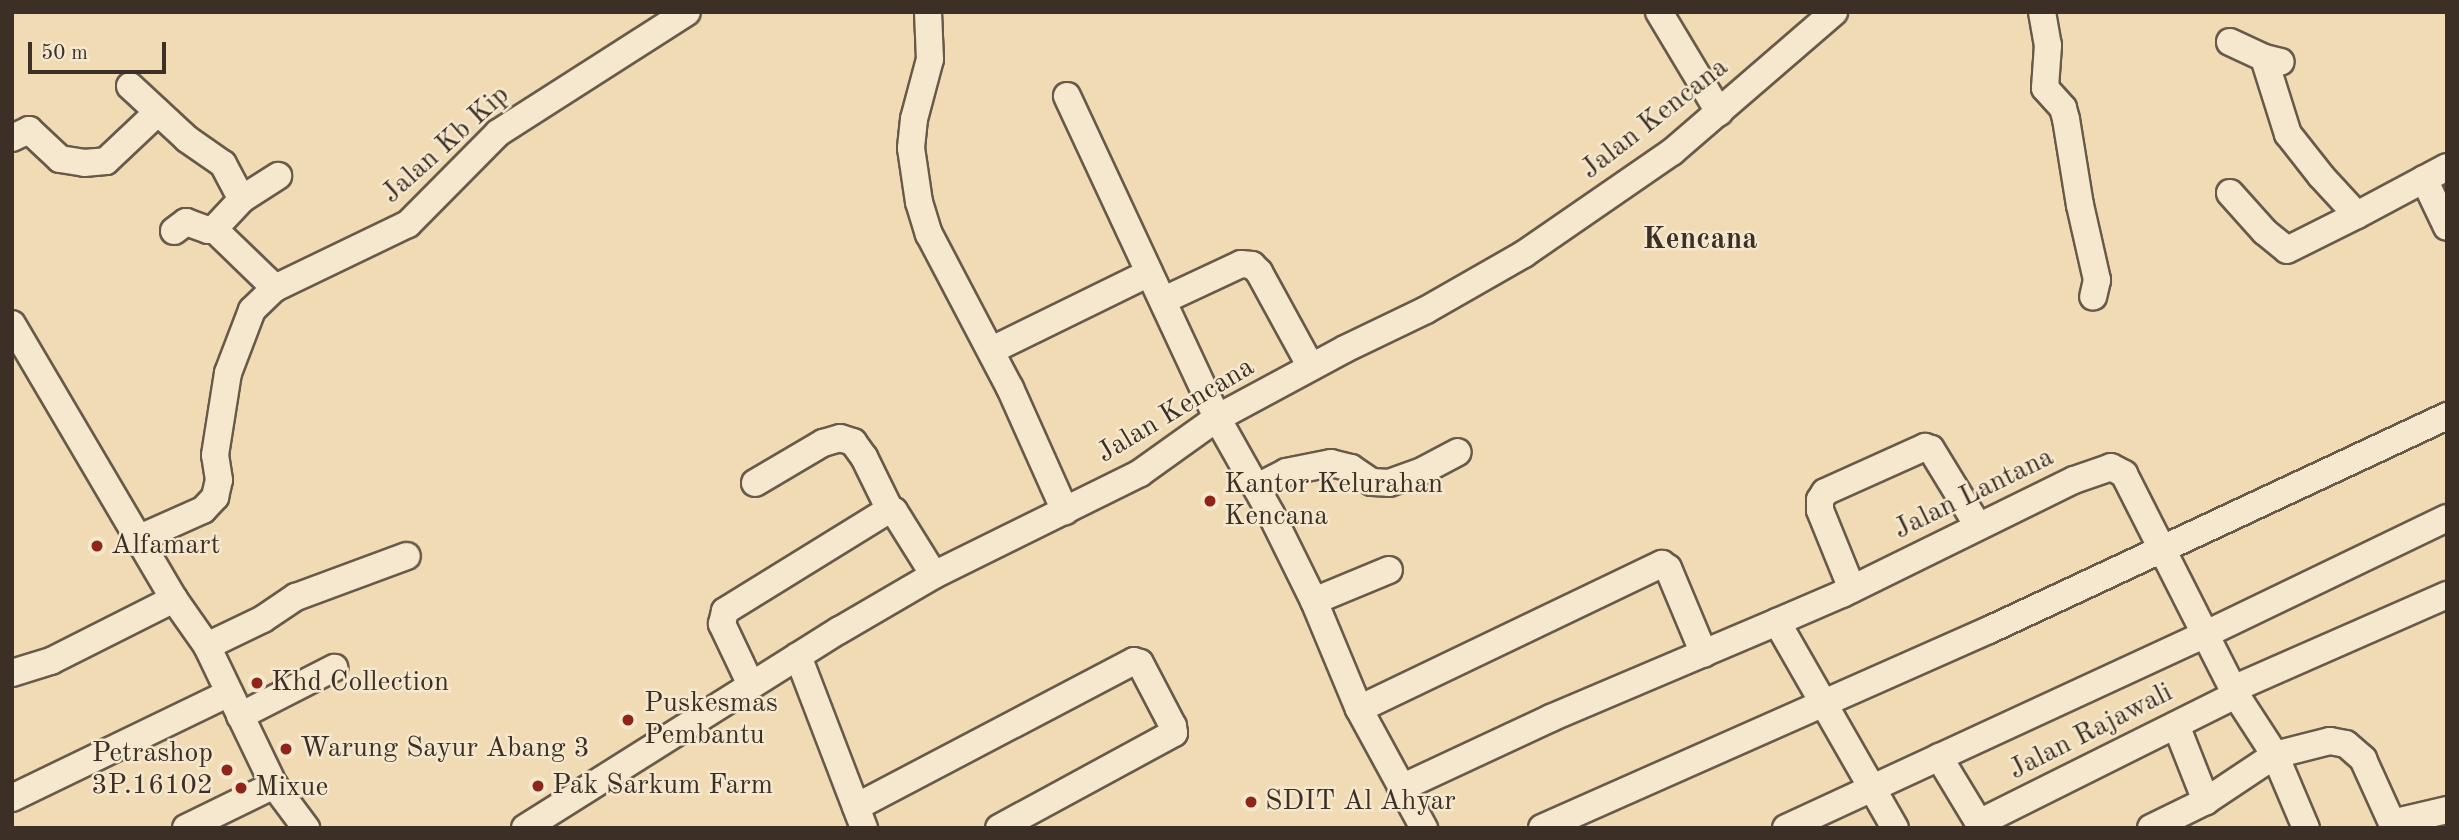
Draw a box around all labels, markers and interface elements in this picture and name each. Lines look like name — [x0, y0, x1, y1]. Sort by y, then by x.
scale bar — [32, 28, 170, 72]
text: 50 m — [41, 43, 88, 64]
street label: Jalan Kencana — [1575, 51, 1735, 187]
street label: Jalan Kb Kip — [375, 79, 517, 211]
district label: Kencana — [1642, 222, 1758, 258]
street label: Jalan Kencana — [1091, 351, 1261, 471]
street label: Jalan Lantana — [1889, 441, 2059, 547]
place label: Kantor Kelurahan Kencana — [1224, 468, 1443, 534]
marker: Kantor Kelurahan Kencana — [1202, 493, 1218, 509]
place label: Alfamart — [111, 529, 220, 563]
marker: Alfamart — [89, 538, 105, 554]
place label: Khd Collection — [271, 666, 449, 700]
marker: Khd Collection — [249, 675, 265, 691]
street label: Jalan Rajawali — [2004, 676, 2178, 788]
place label: Puskesmas Pembantu — [644, 687, 778, 753]
marker: Puskesmas Pembantu — [618, 710, 638, 730]
place label: Warung Sayur Abang 3 — [300, 732, 590, 766]
place label: Petrashop 3P.16102 — [91, 737, 213, 803]
marker: Warung Sayur Abang 3 — [278, 741, 294, 757]
marker: Petrashop 3P.16102 — [219, 762, 235, 778]
place label: Pak Sarkum Farm — [552, 769, 773, 803]
place label: Mixue — [255, 771, 328, 805]
marker: Pak Sarkum Farm — [530, 778, 546, 794]
marker: Mixue — [233, 780, 249, 796]
place label: SDIT Al Ahyar — [1265, 785, 1456, 819]
marker: SDIT Al Ahyar — [1243, 794, 1259, 810]

